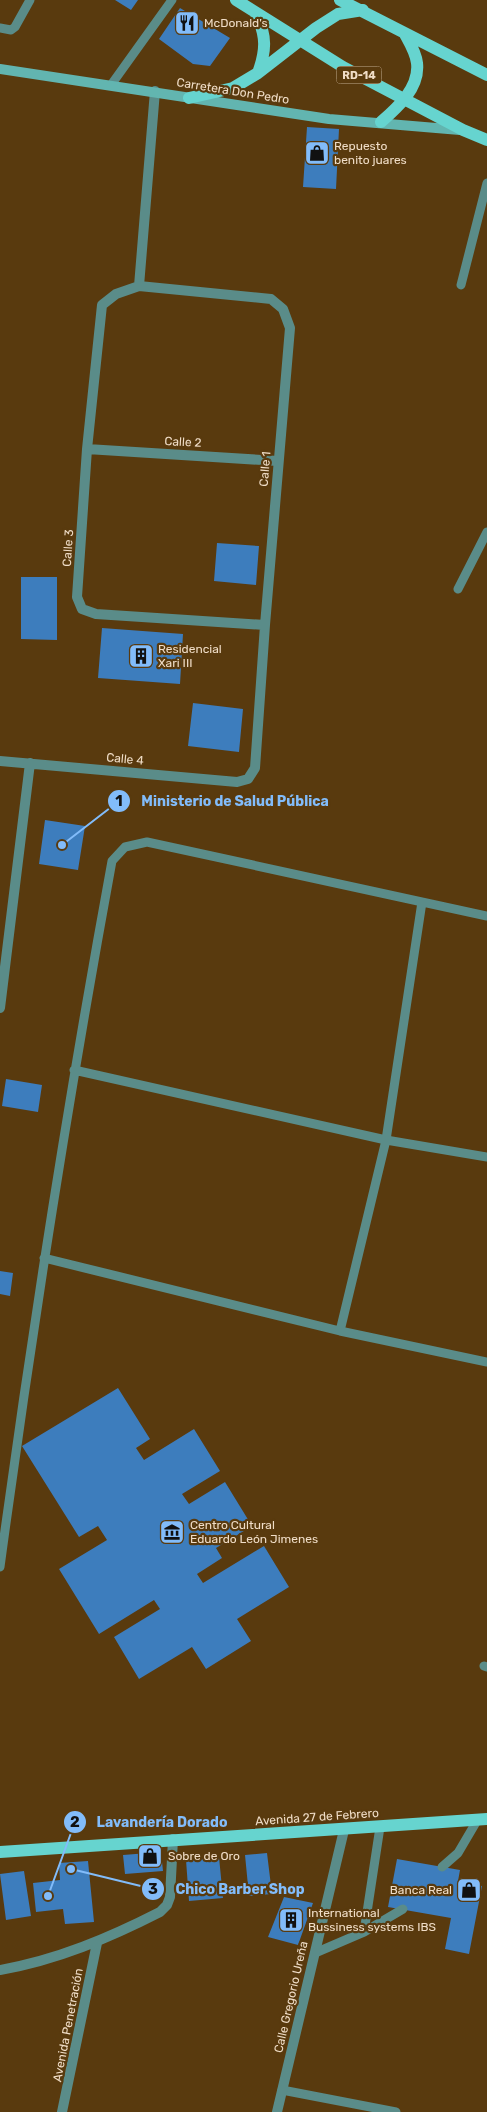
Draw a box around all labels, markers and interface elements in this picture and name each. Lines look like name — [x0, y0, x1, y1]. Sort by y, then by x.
restaurant icon: McDonald's — [174, 10, 200, 36]
place label: McDonald's — [204, 16, 268, 30]
road number: RD-14 — [336, 66, 382, 84]
street label: Carretera Don Pedro — [176, 75, 290, 107]
place label: Repuesto benito juares — [334, 139, 407, 167]
shop icon: Repuesto benito juares — [304, 140, 330, 166]
street label: Calle 2 — [164, 434, 202, 450]
street label: Calle 1 — [256, 451, 274, 487]
street label: Calle 3 — [60, 529, 76, 567]
place label: Residencial Xari III — [158, 642, 222, 670]
building icon: Residencial Xari III — [128, 643, 154, 669]
street label: Calle 4 — [106, 750, 145, 768]
callout: Ministerio de Salud Pública — [107, 786, 339, 815]
text: 1 — [115, 792, 123, 810]
text: Ministerio de Salud Pública — [141, 793, 329, 810]
place label: Centro Cultural Eduardo León Jimenes — [190, 1518, 318, 1546]
museum icon: Centro Cultural Eduardo León Jimenes — [159, 1519, 185, 1545]
street label: Avenida 27 de Febrero — [255, 1806, 379, 1828]
callout: Lavandería Dorado — [62, 1807, 238, 1836]
text: 2 — [70, 1813, 80, 1831]
text: Lavandería Dorado — [97, 1814, 227, 1831]
shop icon: Sobre de Oro — [137, 1843, 163, 1869]
place label: Sobre de Oro — [168, 1849, 240, 1863]
callout: Chico Barber Shop — [141, 1875, 315, 1904]
shop icon: Banca Real — [456, 1877, 482, 1903]
text: 3 — [148, 1880, 158, 1898]
text: Chico Barber Shop — [175, 1881, 305, 1898]
place label: Banca Real — [390, 1883, 452, 1897]
place label: International Bussiness systems IBS — [308, 1906, 436, 1934]
building icon: International Bussiness systems IBS — [278, 1907, 304, 1933]
street label: Calle Gregorio Ureña — [271, 1940, 311, 2054]
street label: Avenida Penetración — [50, 1967, 86, 2083]

